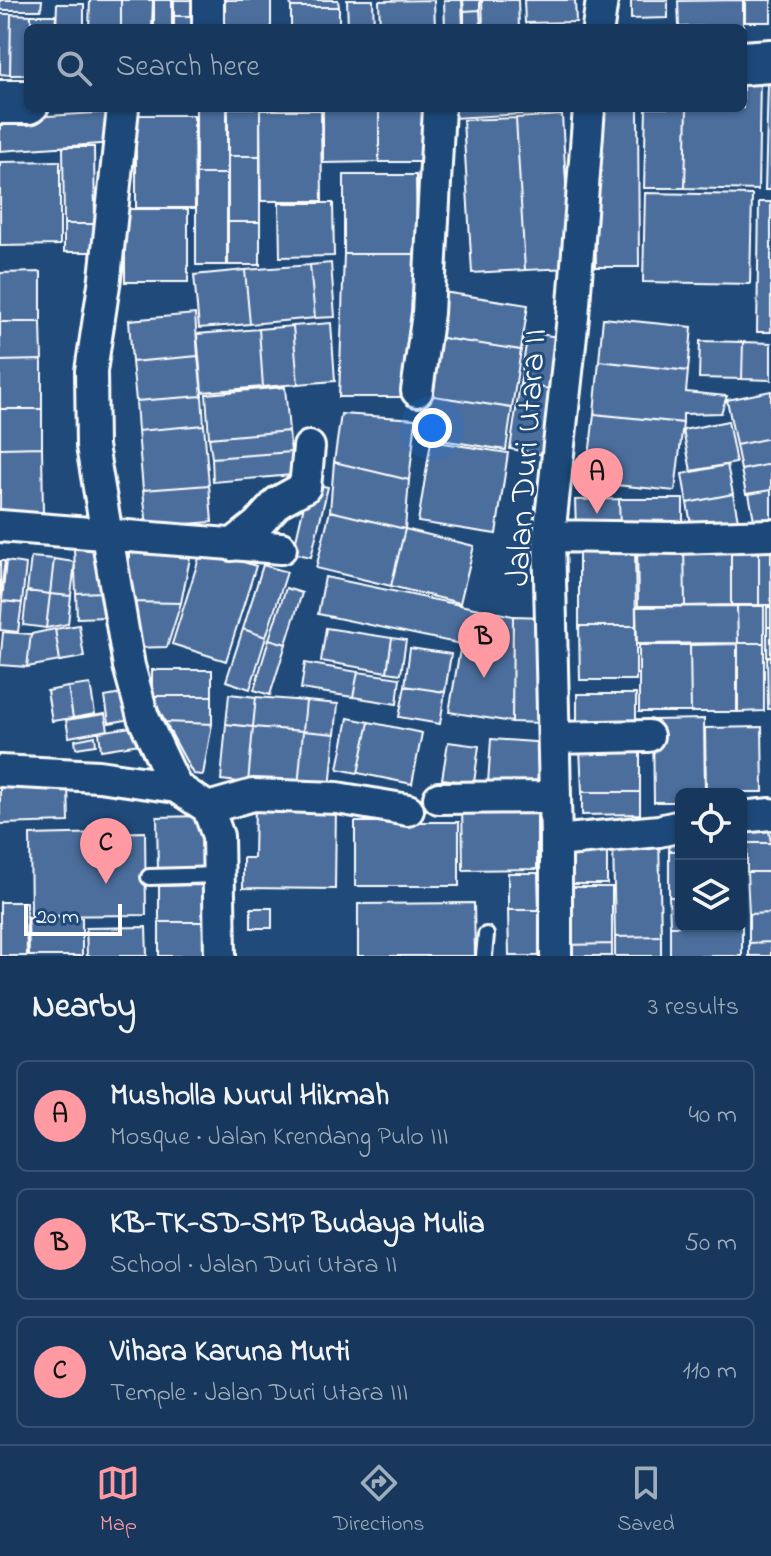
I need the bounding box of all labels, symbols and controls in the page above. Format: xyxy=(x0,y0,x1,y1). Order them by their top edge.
search box xyxy=(24,24,747,112)
icon: search xyxy=(52,46,96,90)
text: Search here xyxy=(116,46,260,90)
street label: Jalan Duri Utara II xyxy=(494,327,562,588)
your location xyxy=(412,408,452,448)
pin: A xyxy=(571,448,623,514)
pin: B xyxy=(458,612,510,678)
map controls xyxy=(675,788,747,932)
button: locate xyxy=(675,788,747,860)
pin: C xyxy=(80,818,132,884)
button: layers xyxy=(675,860,747,932)
scale bar xyxy=(24,900,122,936)
text: 20 m xyxy=(36,902,79,934)
text: Nearby xyxy=(32,983,136,1033)
text: 3 results xyxy=(648,989,739,1027)
text: Musholla Nurul Hikmah xyxy=(110,1075,389,1119)
text: A xyxy=(52,1097,68,1135)
text: 40 m xyxy=(688,1097,737,1135)
text: Mosque · Jalan Krendang Pulo III xyxy=(110,1119,449,1157)
text: KB-TK-SD-SMP Budaya Mulia xyxy=(110,1203,485,1247)
text: B xyxy=(51,1225,69,1263)
text: 50 m xyxy=(684,1225,737,1263)
text: School · Jalan Duri Utara II xyxy=(110,1247,397,1285)
text: Vihara Karuna Murti xyxy=(110,1331,350,1375)
text: C xyxy=(53,1353,67,1391)
text: 110 m xyxy=(683,1353,737,1391)
text: Temple · Jalan Duri Utara III xyxy=(110,1375,408,1413)
tab: Map xyxy=(96,1461,140,1541)
tab: Directions xyxy=(333,1461,424,1541)
tab: Saved xyxy=(617,1461,675,1541)

